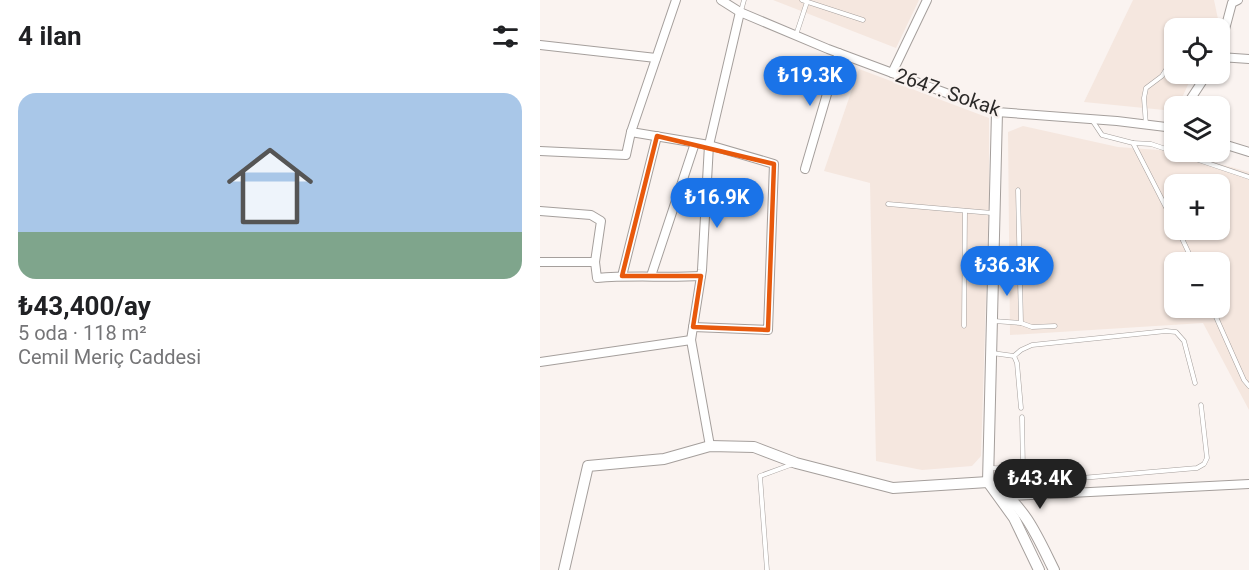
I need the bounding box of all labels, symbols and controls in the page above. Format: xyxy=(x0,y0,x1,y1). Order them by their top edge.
map controls xyxy=(1164,18,1230,318)
button: locate xyxy=(1164,18,1230,84)
icon: filters xyxy=(489,20,522,53)
text: 4 ilan xyxy=(18,21,82,51)
pin: ₺19.3K xyxy=(761,56,859,107)
text: ₺19.3K xyxy=(778,63,842,87)
street label: 2647. Sokak xyxy=(892,63,1005,121)
button: layers xyxy=(1164,96,1230,162)
icon: home xyxy=(216,132,324,240)
button: + xyxy=(1164,174,1230,240)
pin: ₺16.9K xyxy=(668,178,766,229)
text: ₺16.9K xyxy=(685,185,749,209)
pin: ₺36.3K xyxy=(958,246,1056,297)
button: − xyxy=(1164,252,1230,318)
text: ₺36.3K xyxy=(975,253,1039,277)
text: ₺43,400/ay xyxy=(18,291,151,321)
text: 5 oda · 118 m² xyxy=(18,321,146,345)
text: Cemil Meriç Caddesi xyxy=(18,345,201,369)
pin: ₺43.4K xyxy=(991,459,1089,510)
text: ₺43.4K xyxy=(1008,466,1072,490)

